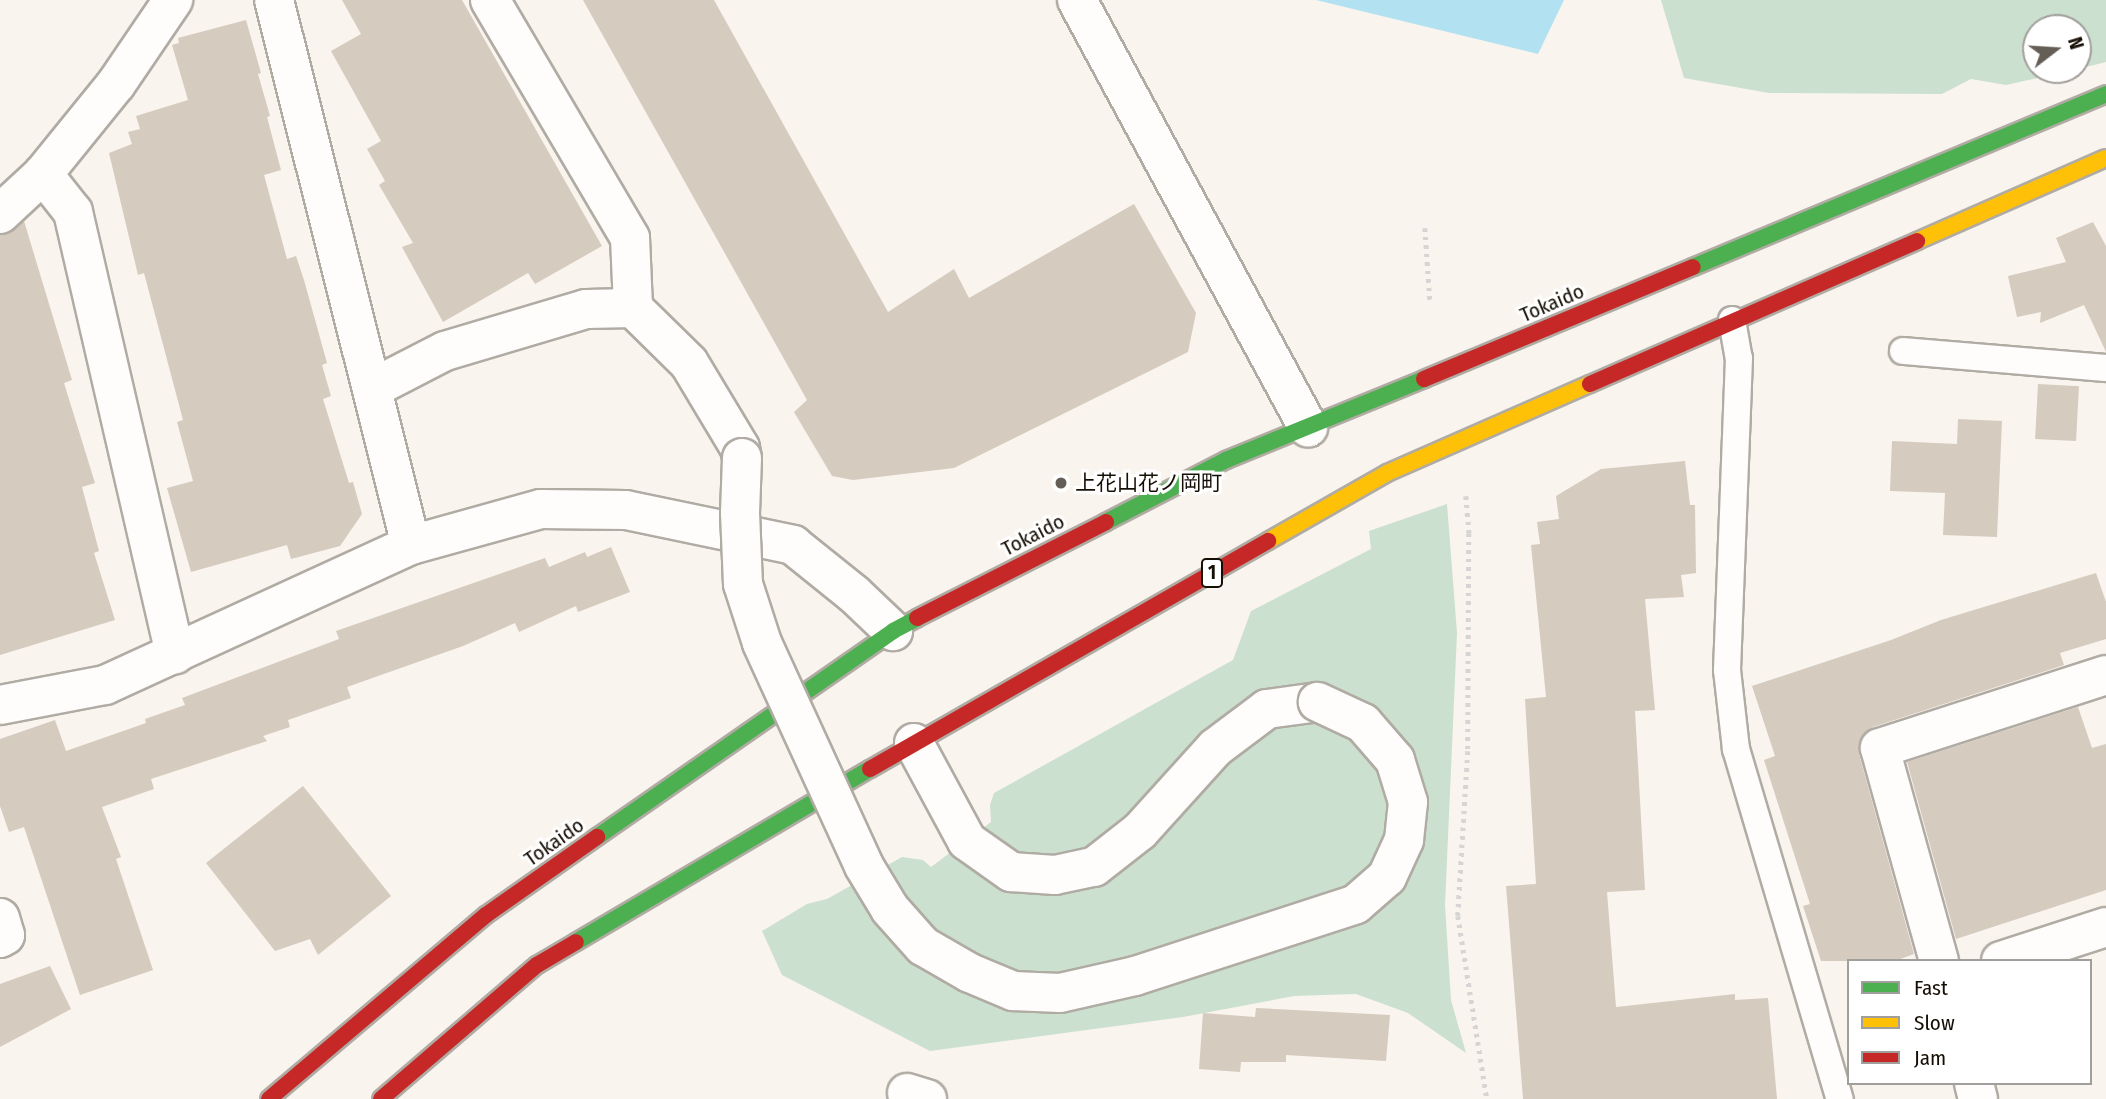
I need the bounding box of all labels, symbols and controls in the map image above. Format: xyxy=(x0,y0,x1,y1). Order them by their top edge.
north arrow xyxy=(2022,14,2092,84)
text: N xyxy=(2063,34,2088,52)
street label: Tokaido xyxy=(1516,278,1588,328)
place label: 上花山花ノ岡町 xyxy=(1075,470,1222,496)
marker: 上花山花ノ岡町 xyxy=(1053,475,1069,491)
street label: Tokaido xyxy=(997,509,1069,561)
road number: 1 xyxy=(1200,558,1224,588)
street label: Tokaido xyxy=(519,812,589,872)
legend xyxy=(1847,959,2092,1085)
text: Fast xyxy=(1914,975,1948,1001)
text: Slow xyxy=(1914,1010,1955,1036)
text: Jam xyxy=(1914,1045,1946,1071)

